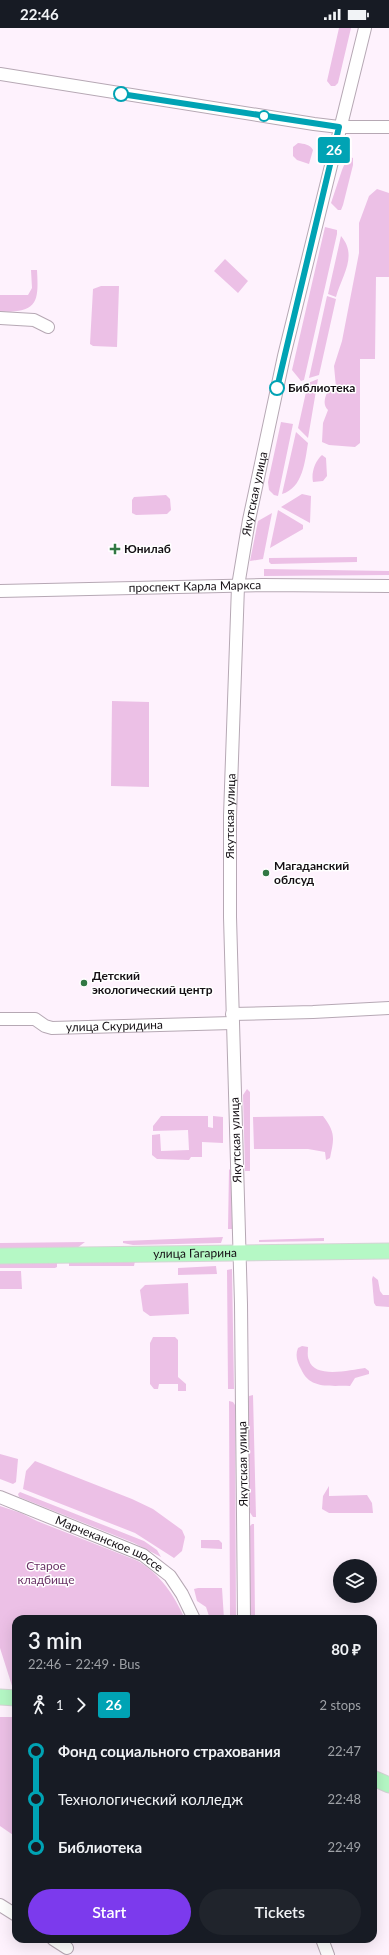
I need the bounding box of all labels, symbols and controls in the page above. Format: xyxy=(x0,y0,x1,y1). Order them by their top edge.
text: 22:46 xyxy=(20,5,59,23)
unlabelled marker xyxy=(113,86,129,102)
unlabelled marker xyxy=(258,110,270,122)
line badge: 26 xyxy=(316,137,352,163)
text: 26 xyxy=(326,141,342,158)
marker: Библиотека xyxy=(269,380,285,396)
place label: Библиотека xyxy=(288,380,355,395)
street label: Якутская улица xyxy=(238,450,270,538)
place label: Юнилаб xyxy=(124,541,171,556)
marker: Юнилаб xyxy=(109,543,121,555)
street label: проспект Карла Маркса xyxy=(129,577,261,595)
street label: Якутская улица xyxy=(222,773,238,860)
place label: Магаданский облсуд xyxy=(274,858,349,887)
marker: Магаданский облсуд xyxy=(261,868,271,878)
place label: Детский экологический центр xyxy=(92,968,213,997)
marker: Детский экологический центр xyxy=(79,978,89,988)
street label: улица Скуридина xyxy=(66,1017,163,1035)
street label: Якутская улица xyxy=(227,1097,245,1184)
street label: улица Гагарина xyxy=(153,1245,237,1261)
street label: Якутская улица xyxy=(234,1421,251,1508)
street label: Марчеканское шоссе xyxy=(53,1512,166,1575)
park label: Старое кладбище xyxy=(18,1558,74,1587)
map controls xyxy=(333,1559,377,1603)
button: layers xyxy=(333,1559,377,1603)
text: 3 min xyxy=(28,1627,82,1654)
text: 80 ₽ xyxy=(331,1640,361,1658)
text: 22:46 – 22:49 · Bus xyxy=(28,1656,140,1672)
icon: walk xyxy=(28,1694,50,1716)
icon: forward xyxy=(70,1694,92,1716)
text: 26 xyxy=(106,1696,122,1713)
text: 1 xyxy=(56,1697,64,1713)
text: 2 stops xyxy=(320,1697,361,1713)
text: Фонд социального страхования xyxy=(58,1742,281,1760)
text: 22:47 xyxy=(328,1743,361,1759)
text: Технологический колледж xyxy=(58,1790,243,1808)
text: 22:48 xyxy=(328,1791,361,1807)
text: Библиотека xyxy=(58,1838,142,1856)
text: 22:49 xyxy=(328,1839,361,1855)
button: Start xyxy=(28,1889,191,1935)
button: Tickets xyxy=(199,1889,361,1935)

